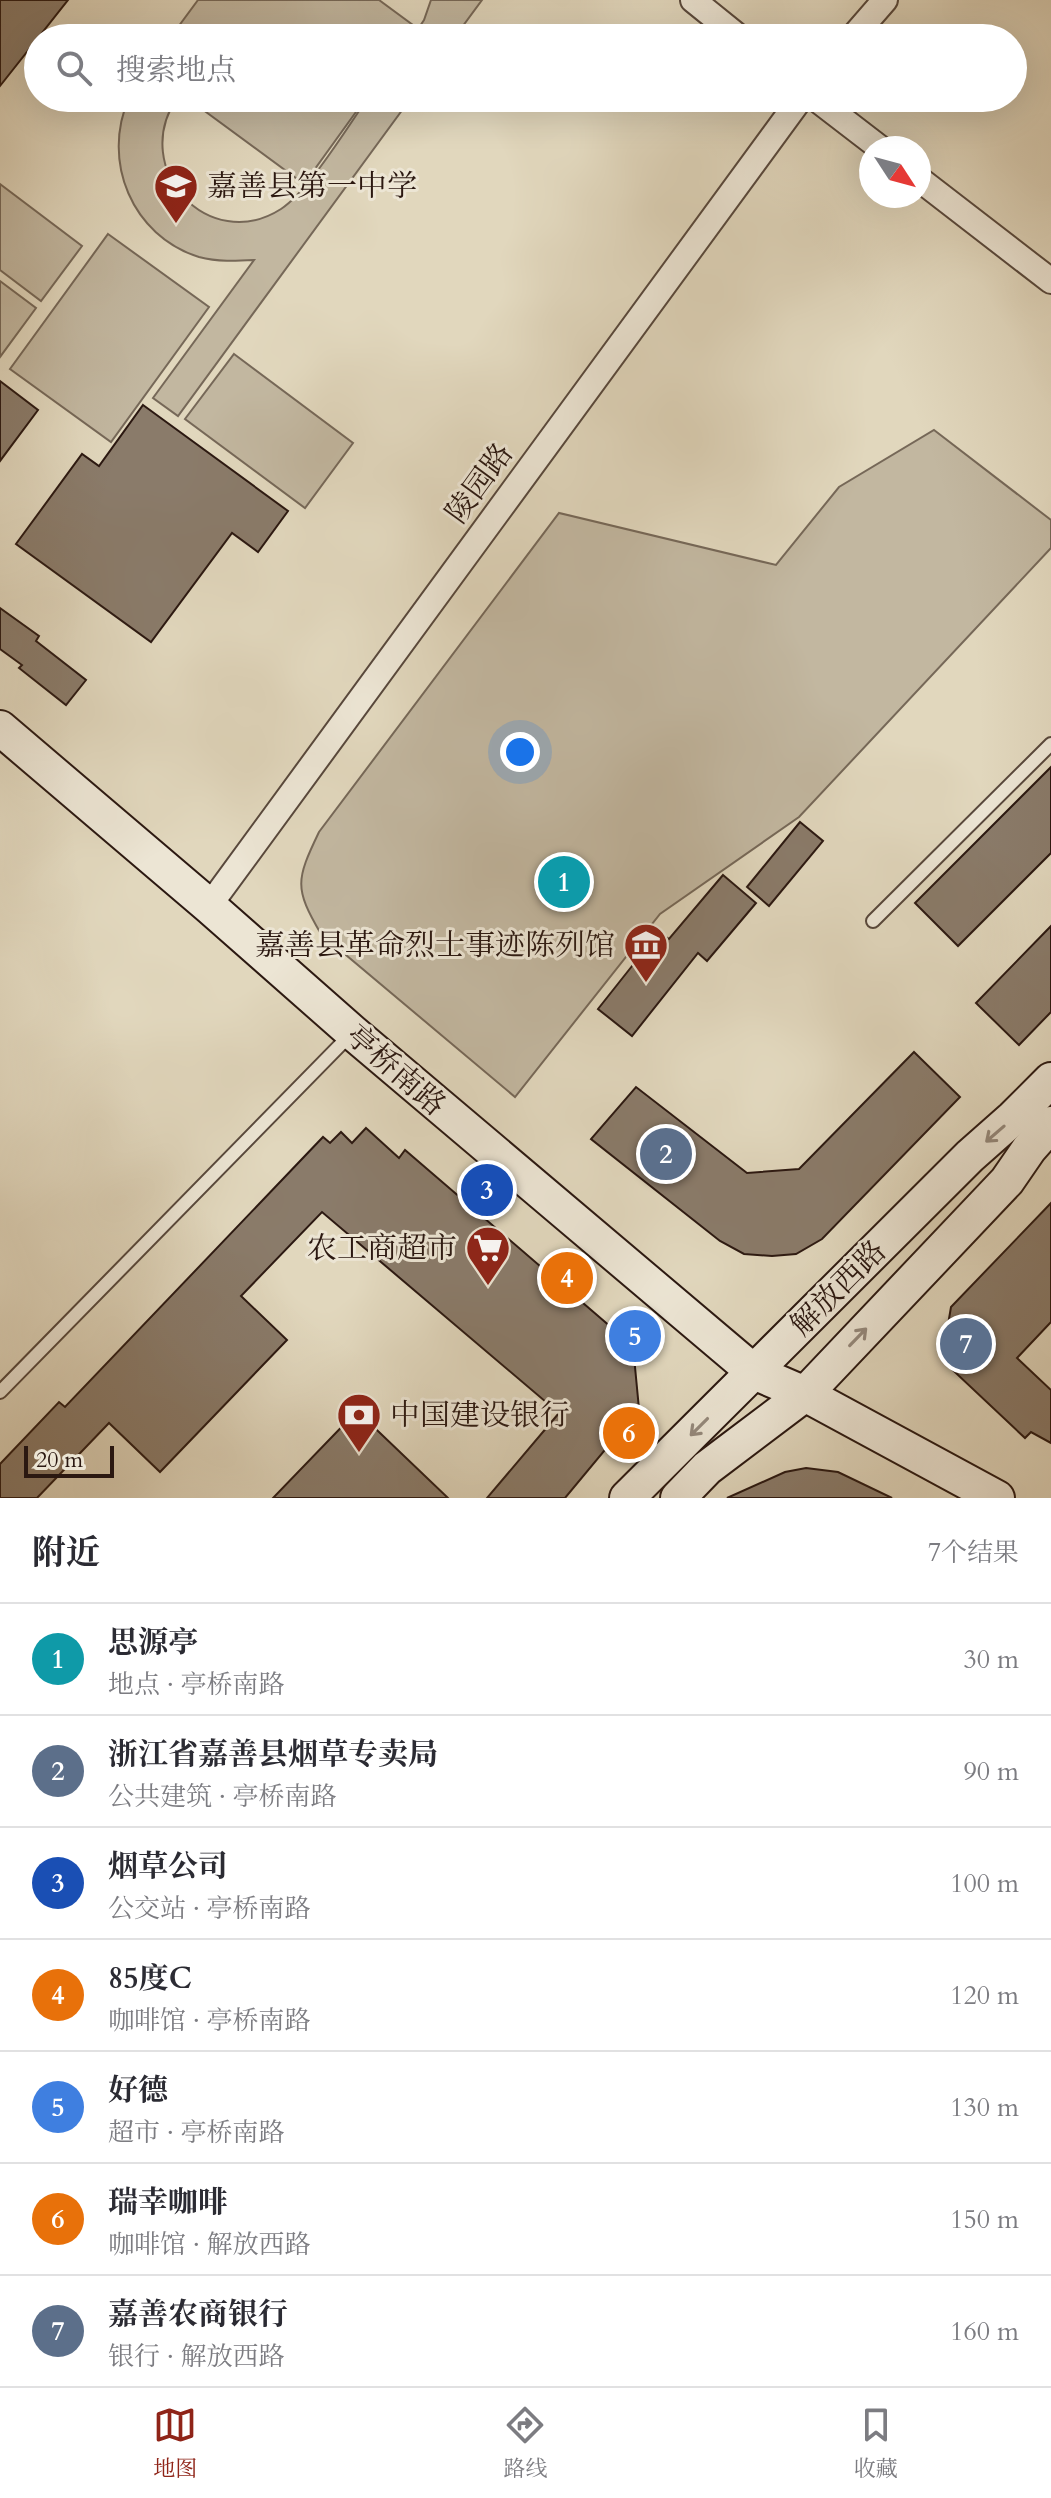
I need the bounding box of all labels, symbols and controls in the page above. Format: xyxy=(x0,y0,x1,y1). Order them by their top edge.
search box xyxy=(24,24,1027,112)
icon: search xyxy=(52,46,96,90)
text: 搜索地点 xyxy=(116,50,236,91)
north arrow xyxy=(859,136,931,208)
school or university icon: 嘉善县第一中学 xyxy=(152,162,200,225)
place label: 嘉善县第一中学 xyxy=(207,166,417,207)
street label: 陵园路 xyxy=(436,435,522,532)
your location xyxy=(500,732,540,772)
pin: 1 xyxy=(538,852,590,912)
museum icon: 嘉善县革命烈士事迹陈列馆 xyxy=(622,921,670,984)
place label: 嘉善县革命烈士事迹陈列馆 xyxy=(255,925,615,966)
street label: 亭桥南路 xyxy=(337,1016,454,1125)
pin: 2 xyxy=(640,1124,692,1184)
one-way arrow xyxy=(985,1125,1005,1143)
pin: 3 xyxy=(461,1160,513,1220)
supermarket icon: 农工商超市 xyxy=(464,1224,512,1287)
place label: 农工商超市 xyxy=(307,1228,457,1269)
street label: 解放西路 xyxy=(781,1231,895,1345)
pin: 4 xyxy=(541,1248,593,1308)
pin: 5 xyxy=(609,1306,661,1366)
pin: 7 xyxy=(940,1314,992,1374)
one-way arrow xyxy=(849,1327,868,1347)
bank icon: 中国建设银行 xyxy=(335,1391,383,1454)
place label: 中国建设银行 xyxy=(390,1395,570,1436)
pin: 6 xyxy=(603,1403,655,1463)
one-way arrow xyxy=(689,1417,709,1437)
scale bar xyxy=(24,1442,114,1478)
text: 20 m xyxy=(36,1445,83,1475)
text: 附近 xyxy=(32,1530,100,1576)
text: 7个结果 xyxy=(928,1535,1019,1570)
text: 思源亭 xyxy=(108,1622,198,1663)
text: 1 xyxy=(51,1642,65,1677)
text: 30 m xyxy=(963,1642,1019,1677)
text: 地点 · 亭桥南路 xyxy=(108,1667,285,1702)
text: 浙江省嘉善县烟草专卖局 xyxy=(108,1734,438,1775)
text: 2 xyxy=(51,1754,65,1789)
text: 90 m xyxy=(963,1754,1019,1789)
text: 公共建筑 · 亭桥南路 xyxy=(108,1779,337,1814)
text: 烟草公司 xyxy=(108,1846,228,1887)
text: 3 xyxy=(51,1866,65,1901)
text: 100 m xyxy=(950,1866,1019,1901)
text: 公交站 · 亭桥南路 xyxy=(108,1891,311,1926)
text: 85度C xyxy=(108,1958,192,1999)
text: 4 xyxy=(51,1978,65,2013)
text: 120 m xyxy=(950,1978,1019,2013)
text: 咖啡馆 · 亭桥南路 xyxy=(108,2003,311,2038)
text: 好德 xyxy=(108,2070,168,2111)
text: 5 xyxy=(51,2090,65,2125)
text: 130 m xyxy=(950,2090,1019,2125)
text: 超市 · 亭桥南路 xyxy=(108,2115,285,2150)
text: 瑞幸咖啡 xyxy=(108,2182,228,2223)
text: 6 xyxy=(51,2202,65,2237)
text: 150 m xyxy=(950,2202,1019,2237)
text: 咖啡馆 · 解放西路 xyxy=(108,2227,311,2262)
text: 嘉善农商银行 xyxy=(108,2294,288,2335)
text: 7 xyxy=(51,2314,65,2349)
text: 160 m xyxy=(950,2314,1019,2349)
text: 银行 · 解放西路 xyxy=(108,2339,285,2374)
tab: 地图 xyxy=(153,2403,197,2484)
tab: 路线 xyxy=(503,2403,548,2484)
tab: 收藏 xyxy=(854,2403,898,2484)

